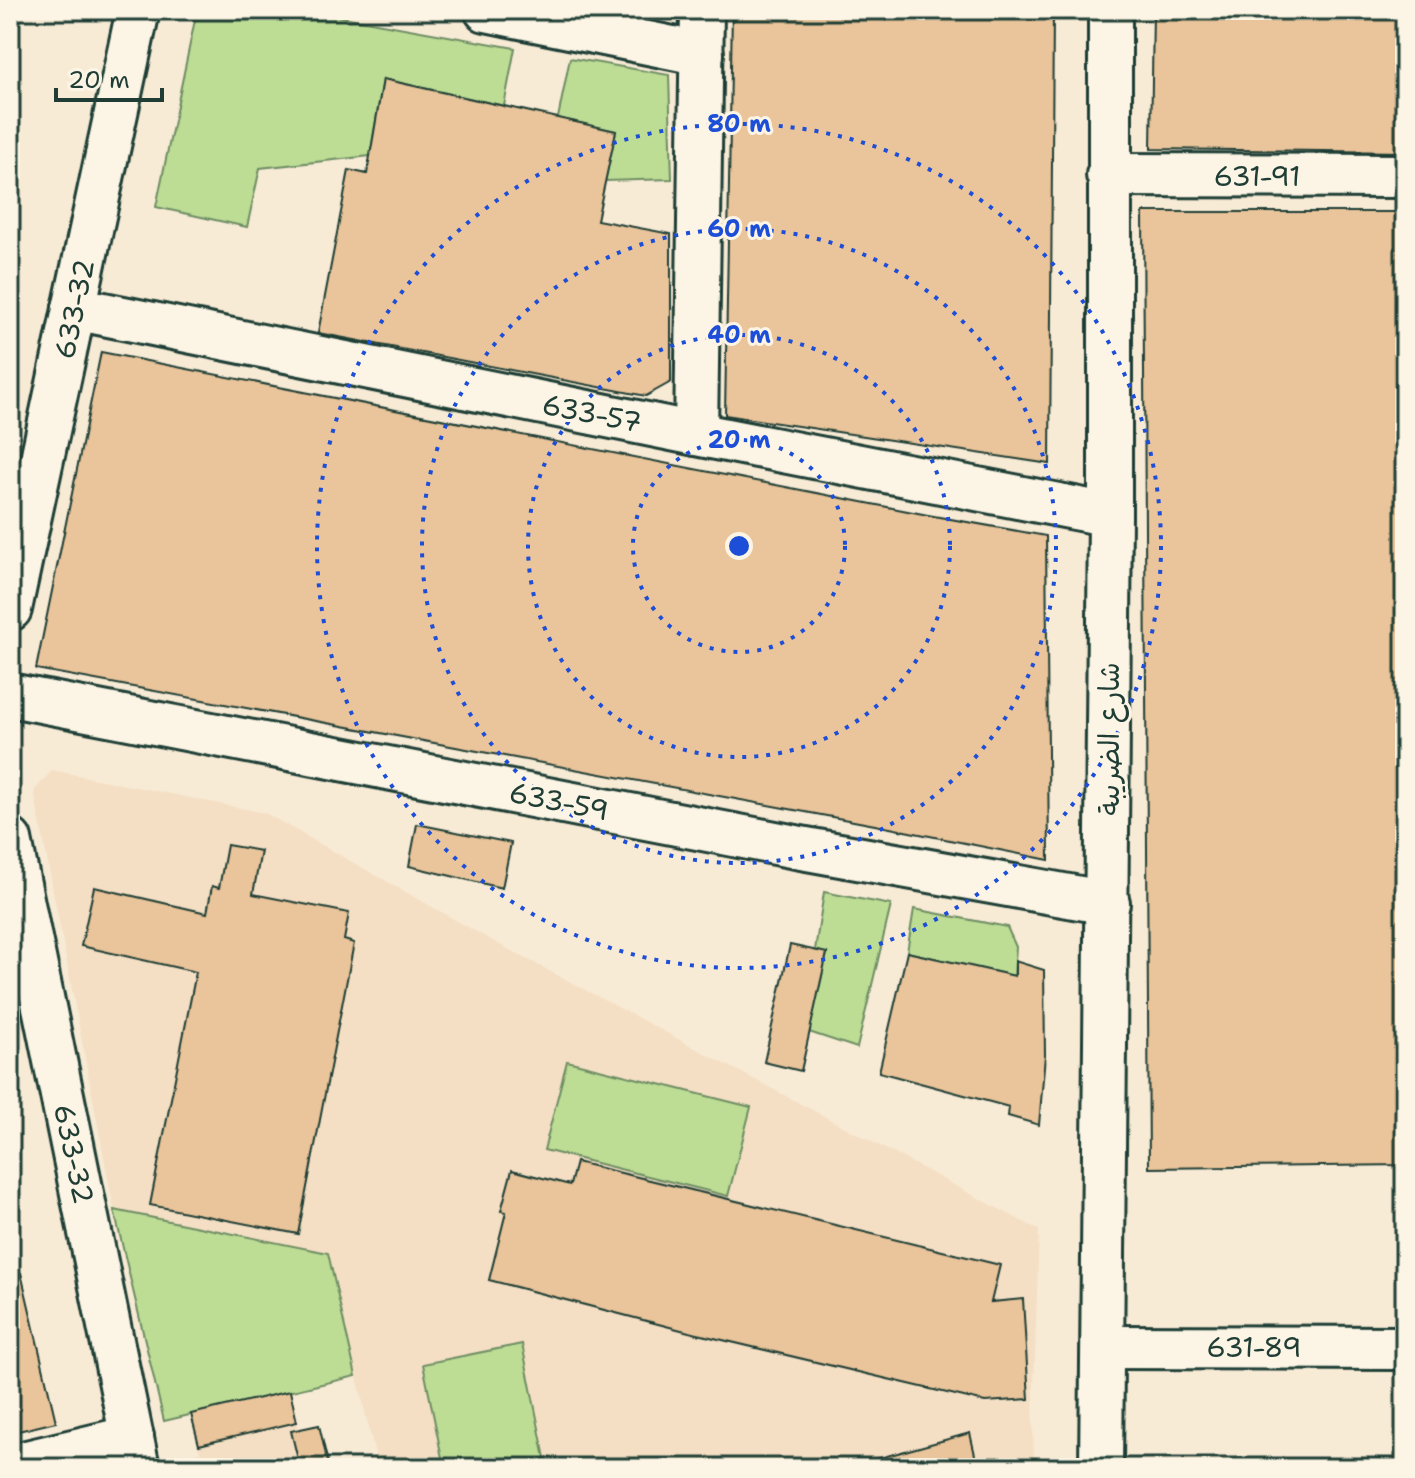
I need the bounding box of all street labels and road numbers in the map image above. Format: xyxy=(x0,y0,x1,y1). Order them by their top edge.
street label: 631-91 xyxy=(1213,157,1301,195)
street label: 633-32 xyxy=(45,256,103,362)
street label: 633-57 xyxy=(539,385,645,441)
street label: شارع الضريبة xyxy=(1090,662,1129,816)
street label: 633-59 xyxy=(506,773,612,829)
street label: 633-32 xyxy=(45,1101,103,1207)
street label: 631-89 xyxy=(1206,1328,1302,1366)

